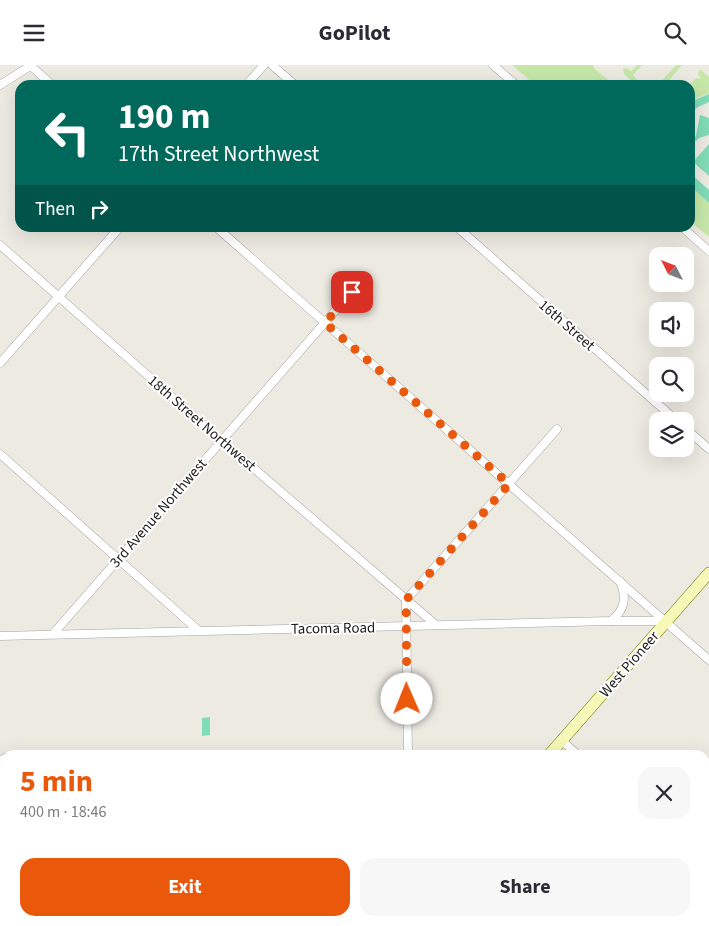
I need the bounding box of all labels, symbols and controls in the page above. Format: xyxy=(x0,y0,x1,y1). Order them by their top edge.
text: GoPilot xyxy=(319,17,390,49)
icon: menu xyxy=(20,19,48,47)
icon: search xyxy=(661,19,689,47)
text: 190 m xyxy=(118,92,210,142)
icon: left xyxy=(35,100,100,165)
text: 17th Street Northwest xyxy=(118,138,319,170)
icon: right xyxy=(85,195,113,223)
text: Then xyxy=(35,196,75,223)
north arrow xyxy=(649,247,694,293)
map controls xyxy=(649,247,694,457)
pin xyxy=(331,271,373,313)
icon: arrive xyxy=(338,278,366,306)
street label: 16th Street xyxy=(534,295,599,356)
button: sound xyxy=(649,302,694,347)
button: search xyxy=(649,357,694,402)
street label: 18th Street Northwest xyxy=(143,370,260,476)
button: layers xyxy=(649,412,694,457)
street label: 3rd Avenue Northwest xyxy=(105,454,212,573)
street label: Tacoma Road xyxy=(291,617,375,640)
street label: West Pioneer xyxy=(595,626,665,702)
position arrow xyxy=(380,672,432,724)
text: 5 min xyxy=(20,760,93,803)
button: close xyxy=(638,767,690,819)
text: 400 m · 18:46 xyxy=(20,801,107,823)
button: Exit xyxy=(20,858,350,916)
button: Share xyxy=(360,858,690,916)

